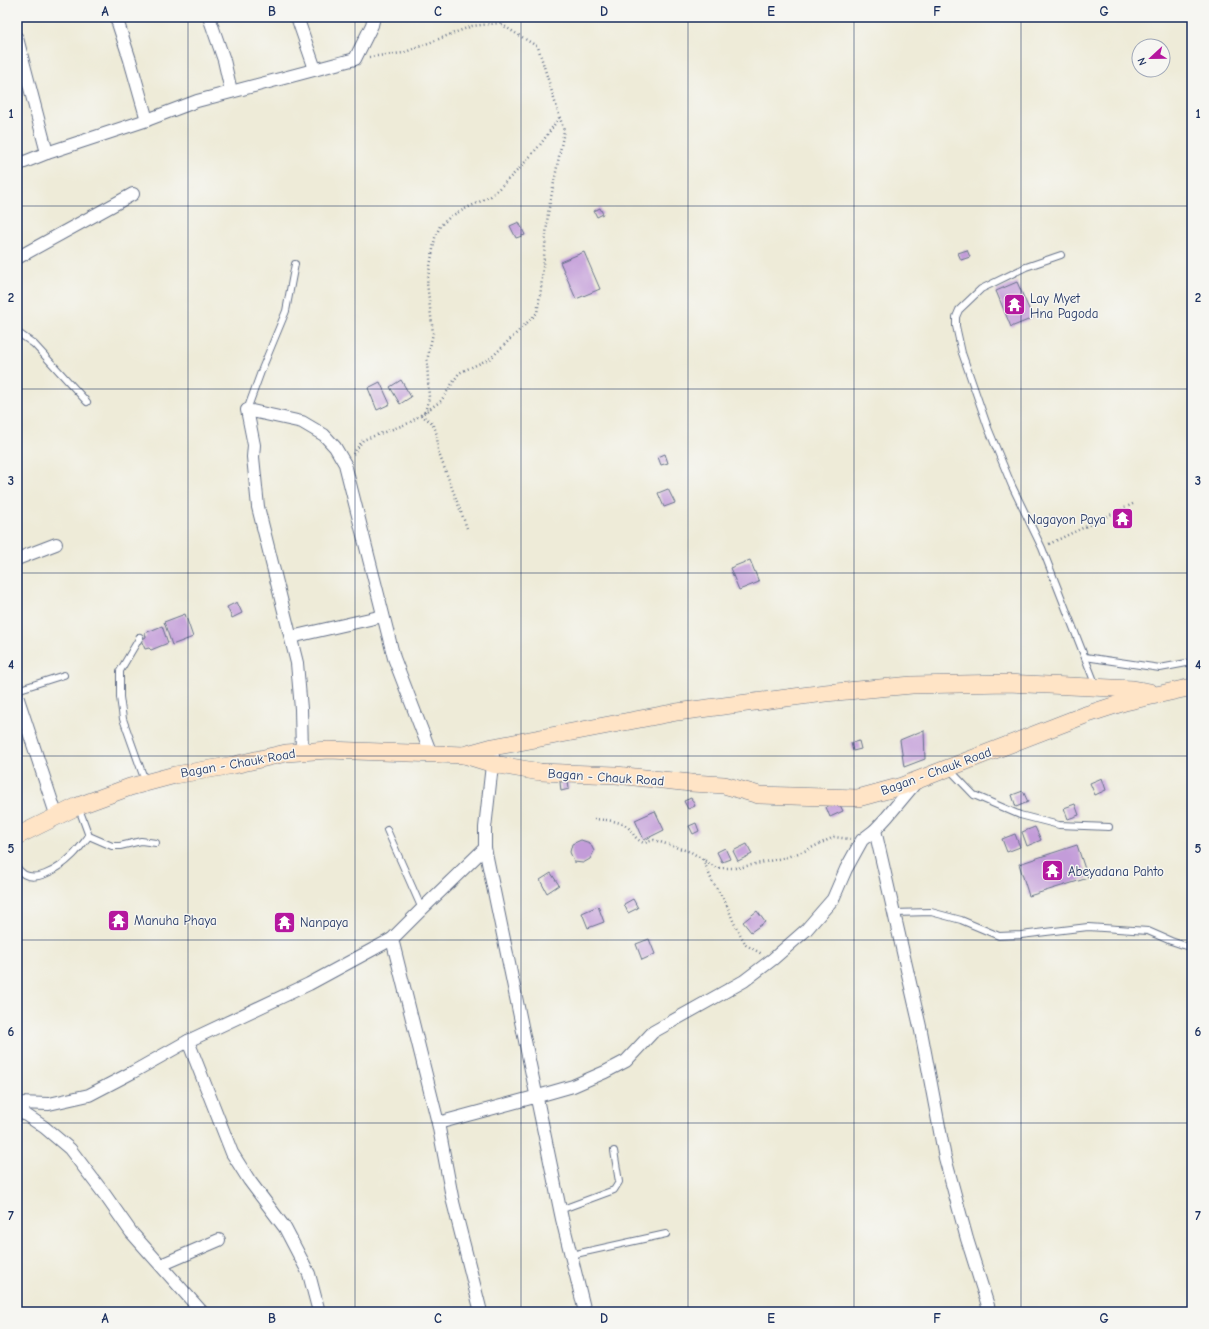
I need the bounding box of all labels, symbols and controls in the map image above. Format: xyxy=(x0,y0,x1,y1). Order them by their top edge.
text: A xyxy=(101,4,109,19)
text: B xyxy=(268,4,276,19)
text: C xyxy=(434,4,442,19)
text: D xyxy=(600,4,608,19)
text: E xyxy=(767,4,775,19)
text: F xyxy=(933,4,941,19)
text: G xyxy=(1099,4,1109,19)
north arrow xyxy=(1131,38,1171,78)
text: N xyxy=(1135,56,1150,67)
text: 1 xyxy=(8,106,14,121)
text: 1 xyxy=(1195,106,1201,121)
text: 2 xyxy=(8,290,14,305)
text: 2 xyxy=(1195,290,1201,305)
place label: Lay Myet Hna Pagoda xyxy=(1030,291,1098,321)
temple icon: Lay Myet Hna Pagoda xyxy=(1001,292,1027,318)
text: 3 xyxy=(8,473,14,488)
text: 3 xyxy=(1195,473,1201,488)
temple icon: Nagayon Paya xyxy=(1109,506,1135,532)
place label: Nagayon Paya xyxy=(1027,512,1106,527)
text: 4 xyxy=(8,657,14,672)
text: 4 xyxy=(1195,657,1201,672)
street label: Bagan - Chauk Road xyxy=(879,744,993,798)
street label: Bagan - Chauk Road xyxy=(179,746,297,780)
street label: Bagan - Chauk Road xyxy=(547,765,665,789)
text: 5 xyxy=(8,841,15,856)
text: 5 xyxy=(1195,841,1202,856)
temple icon: Abeyadana Pahto xyxy=(1040,858,1066,884)
place label: Abeyadana Pahto xyxy=(1068,864,1164,879)
temple icon: Manuha Phaya xyxy=(106,907,132,933)
temple icon: Nanpaya xyxy=(271,909,297,935)
place label: Manuha Phaya xyxy=(134,913,217,928)
place label: Nanpaya xyxy=(300,915,348,930)
text: 6 xyxy=(8,1024,15,1039)
text: 6 xyxy=(1195,1024,1202,1039)
text: 7 xyxy=(8,1208,14,1223)
text: 7 xyxy=(1195,1208,1201,1223)
text: A xyxy=(101,1311,109,1326)
text: B xyxy=(268,1311,276,1326)
text: C xyxy=(434,1311,442,1326)
text: D xyxy=(600,1311,608,1326)
text: E xyxy=(767,1311,775,1326)
text: F xyxy=(933,1311,941,1326)
text: G xyxy=(1099,1311,1109,1326)

